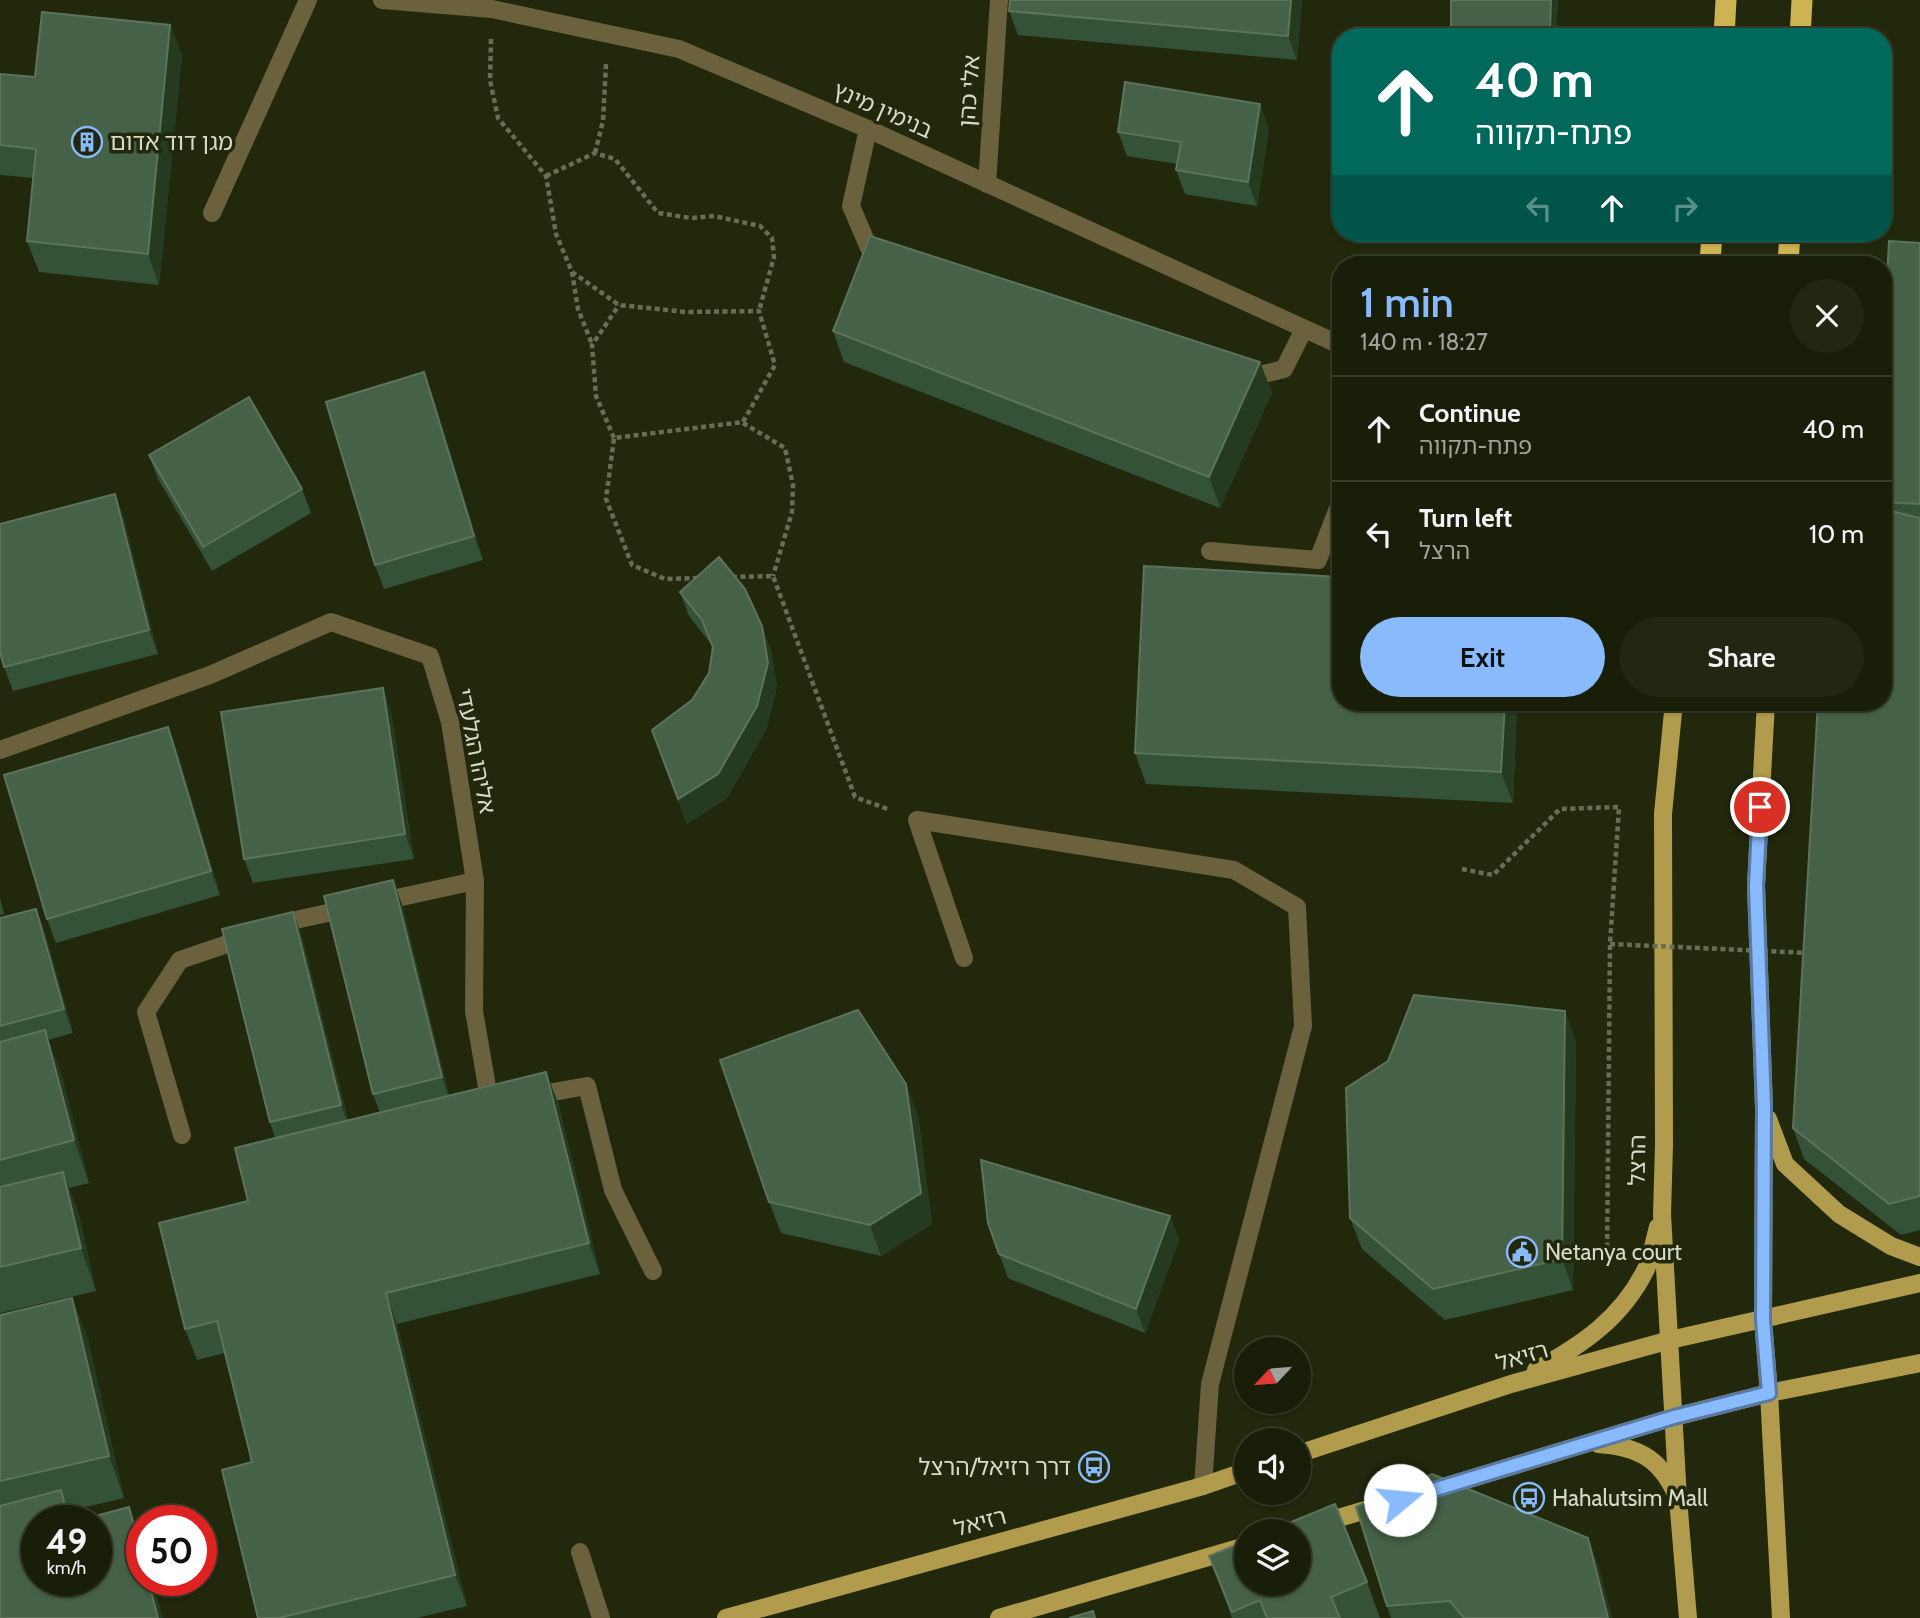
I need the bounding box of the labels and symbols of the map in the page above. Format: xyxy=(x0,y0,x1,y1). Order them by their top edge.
street label: אלי כהן xyxy=(953,54,985,128)
street label: בנימין מינץ xyxy=(829,76,937,144)
building icon: מגן דוד אדום xyxy=(70,125,104,159)
place label: מגן דוד אדום xyxy=(110,128,233,156)
street label: אליהו הגלעדי xyxy=(450,686,502,816)
pin xyxy=(1730,777,1790,837)
street label: הרצל xyxy=(1623,1134,1651,1186)
public building icon: Netanya court xyxy=(1505,1235,1539,1269)
place label: Netanya court xyxy=(1545,1238,1682,1266)
street label: רזיאל xyxy=(1493,1335,1551,1377)
north arrow xyxy=(1234,1337,1311,1414)
bus stop icon: דרך רזיאל/הרצל xyxy=(1077,1450,1111,1484)
place label: דרך רזיאל/הרצל xyxy=(918,1453,1071,1481)
position arrow xyxy=(1363,1463,1437,1537)
bus stop icon: Hahalutsim Mall xyxy=(1512,1481,1546,1515)
place label: Hahalutsim Mall xyxy=(1552,1484,1709,1512)
street label: רזיאל xyxy=(951,1502,1009,1542)
speed limit sign: 50 xyxy=(126,1505,217,1596)

